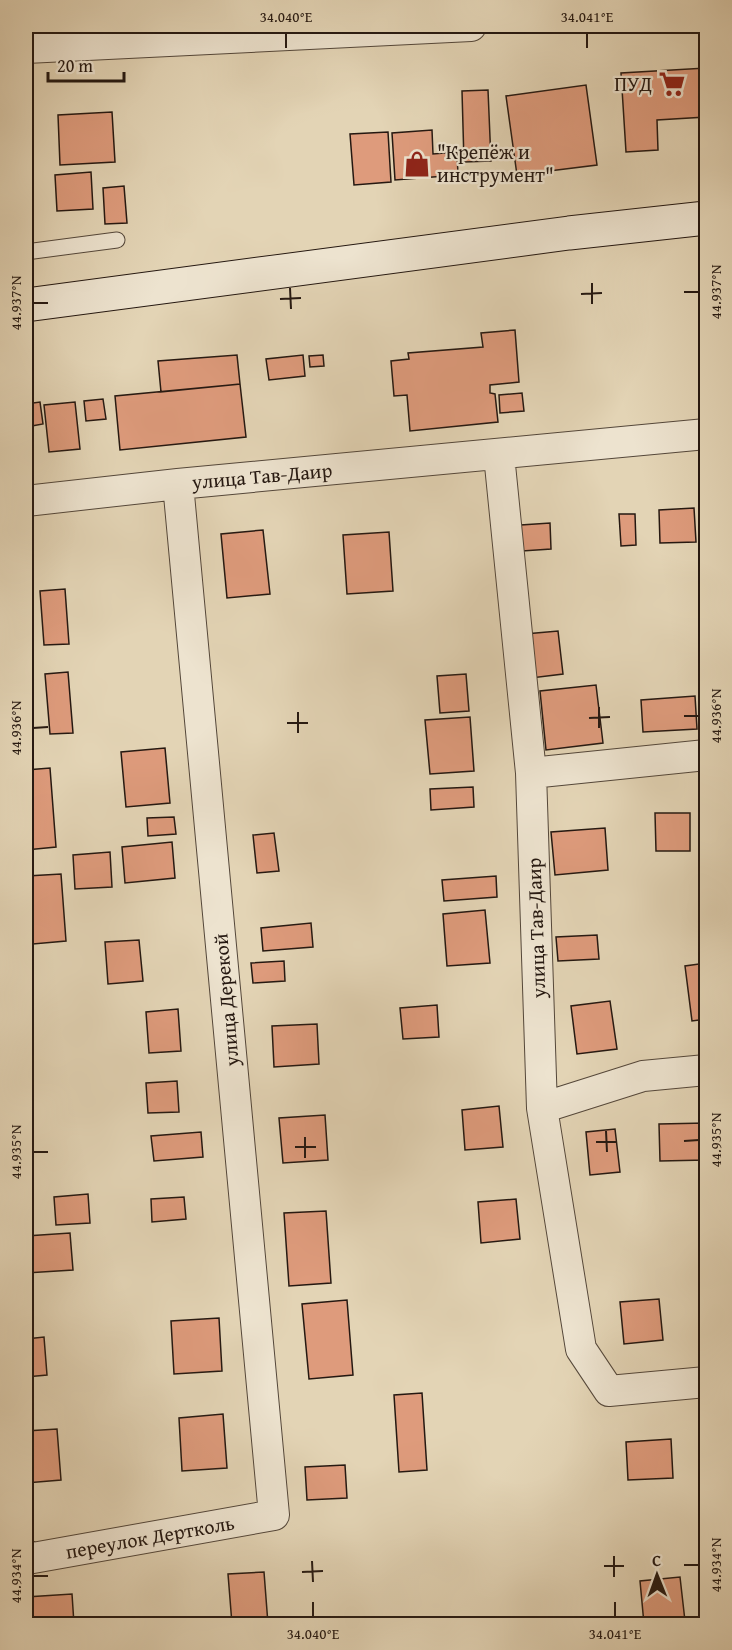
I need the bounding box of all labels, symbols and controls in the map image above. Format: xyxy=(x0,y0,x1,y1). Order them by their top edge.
text: 34.040°E xyxy=(260,6,313,27)
text: 34.041°E xyxy=(561,6,614,27)
scale bar xyxy=(48,45,124,83)
text: 20 m xyxy=(57,52,93,79)
place label: ПУД xyxy=(614,69,652,98)
supermarket icon: ПУД xyxy=(657,69,687,99)
place label: "Крепёж и инструмент" xyxy=(437,137,554,189)
shop icon: "Крепёж и инструмент" xyxy=(402,149,432,179)
text: 44.937°N xyxy=(705,264,726,319)
text: 44.937°N xyxy=(5,275,26,330)
street label: улица Тав-Даир xyxy=(190,455,334,496)
text: 44.936°N xyxy=(705,688,726,743)
text: 44.936°N xyxy=(5,700,26,755)
street label: улица Тав-Даир xyxy=(519,857,552,1000)
street label: улица Дерекой xyxy=(205,932,246,1069)
text: 44.935°N xyxy=(705,1112,726,1167)
text: 44.935°N xyxy=(5,1124,26,1179)
street label: переулок Дертколь xyxy=(63,1507,237,1566)
text: 44.934°N xyxy=(705,1537,726,1592)
north arrow xyxy=(627,1545,687,1605)
text: 44.934°N xyxy=(5,1548,26,1603)
text: С xyxy=(652,1548,661,1572)
text: 34.040°E xyxy=(287,1623,340,1644)
text: 34.041°E xyxy=(589,1623,642,1644)

